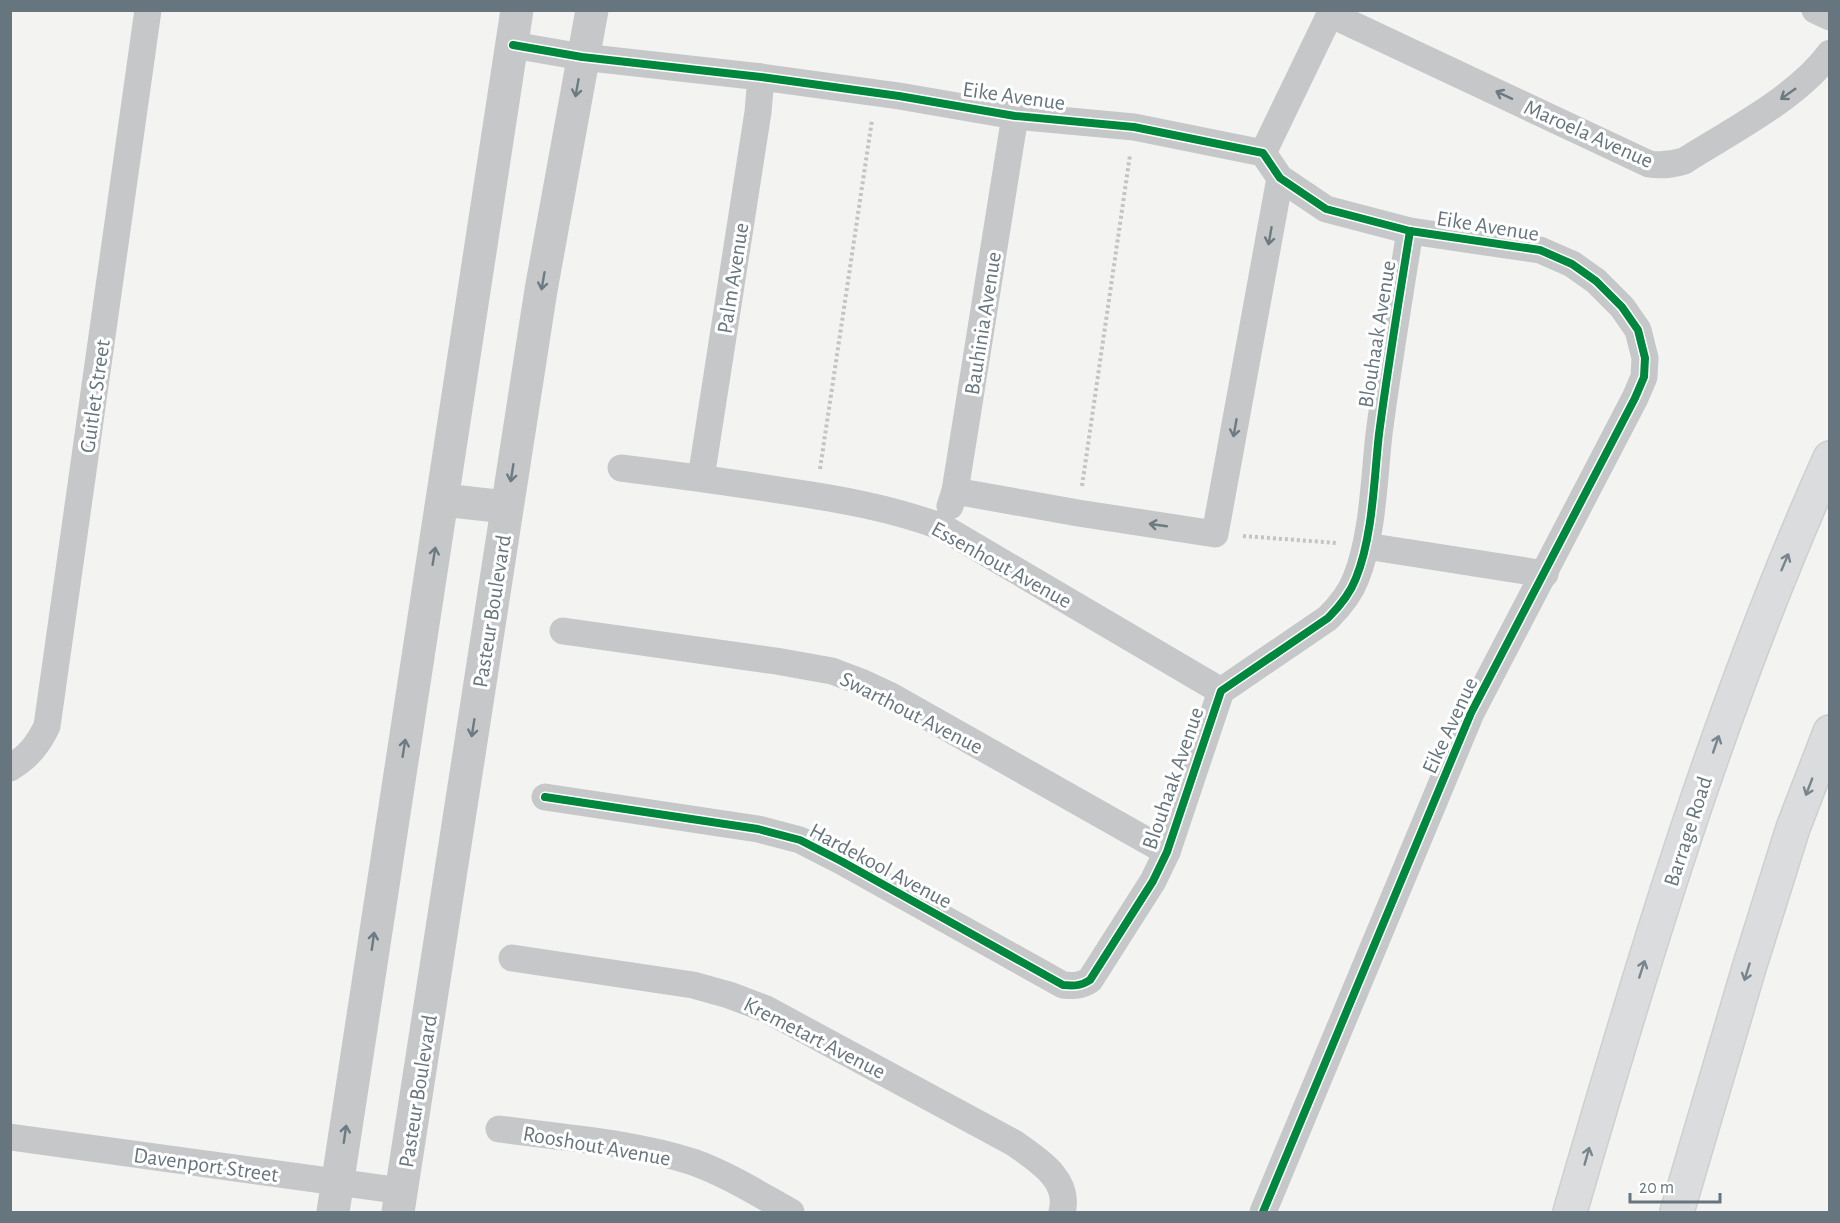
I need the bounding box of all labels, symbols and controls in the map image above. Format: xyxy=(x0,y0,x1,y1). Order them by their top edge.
one-way arrow xyxy=(571,78,582,98)
street label: Eike Avenue xyxy=(961,78,1067,114)
one-way arrow xyxy=(1781,88,1797,100)
one-way arrow xyxy=(1495,89,1513,101)
street label: Maroela Avenue xyxy=(1521,96,1656,172)
street label: Eike Avenue xyxy=(1435,207,1541,245)
street label: Palm Avenue xyxy=(713,221,753,335)
one-way arrow xyxy=(1264,225,1275,245)
street label: Bauhinia Avenue xyxy=(961,250,1005,396)
street label: Blouhaak Avenue xyxy=(1354,259,1399,409)
one-way arrow xyxy=(537,270,548,290)
street label: Guitlet Street xyxy=(76,338,114,454)
one-way arrow xyxy=(1229,417,1240,437)
one-way arrow xyxy=(506,463,517,482)
street label: Essenhout Avenue xyxy=(928,517,1075,612)
one-way arrow xyxy=(1148,519,1168,530)
street label: Pasteur Boulevard xyxy=(469,533,515,689)
one-way arrow xyxy=(429,546,440,566)
one-way arrow xyxy=(1780,553,1791,572)
street label: Swarthout Avenue xyxy=(837,668,986,758)
street label: Eike Avenue xyxy=(1418,674,1482,777)
street label: Blouhaak Avenue xyxy=(1138,704,1208,852)
one-way arrow xyxy=(467,718,478,737)
one-way arrow xyxy=(1712,735,1723,754)
one-way arrow xyxy=(398,739,409,759)
street label: Barrage Road xyxy=(1660,774,1716,889)
one-way arrow xyxy=(1802,777,1813,796)
street label: Hardekool Avenue xyxy=(806,819,955,913)
one-way arrow xyxy=(368,932,379,951)
one-way arrow xyxy=(1637,960,1648,979)
one-way arrow xyxy=(1741,962,1752,981)
street label: Kremetart Avenue xyxy=(740,993,889,1083)
street label: Pasteur Boulevard xyxy=(395,1013,441,1169)
street label: Rooshout Avenue xyxy=(521,1122,672,1170)
one-way arrow xyxy=(339,1125,350,1144)
street label: Davenport Street xyxy=(132,1144,280,1186)
one-way arrow xyxy=(1582,1147,1593,1166)
scale bar xyxy=(1630,1166,1720,1204)
text: 20 m xyxy=(1639,1179,1674,1197)

